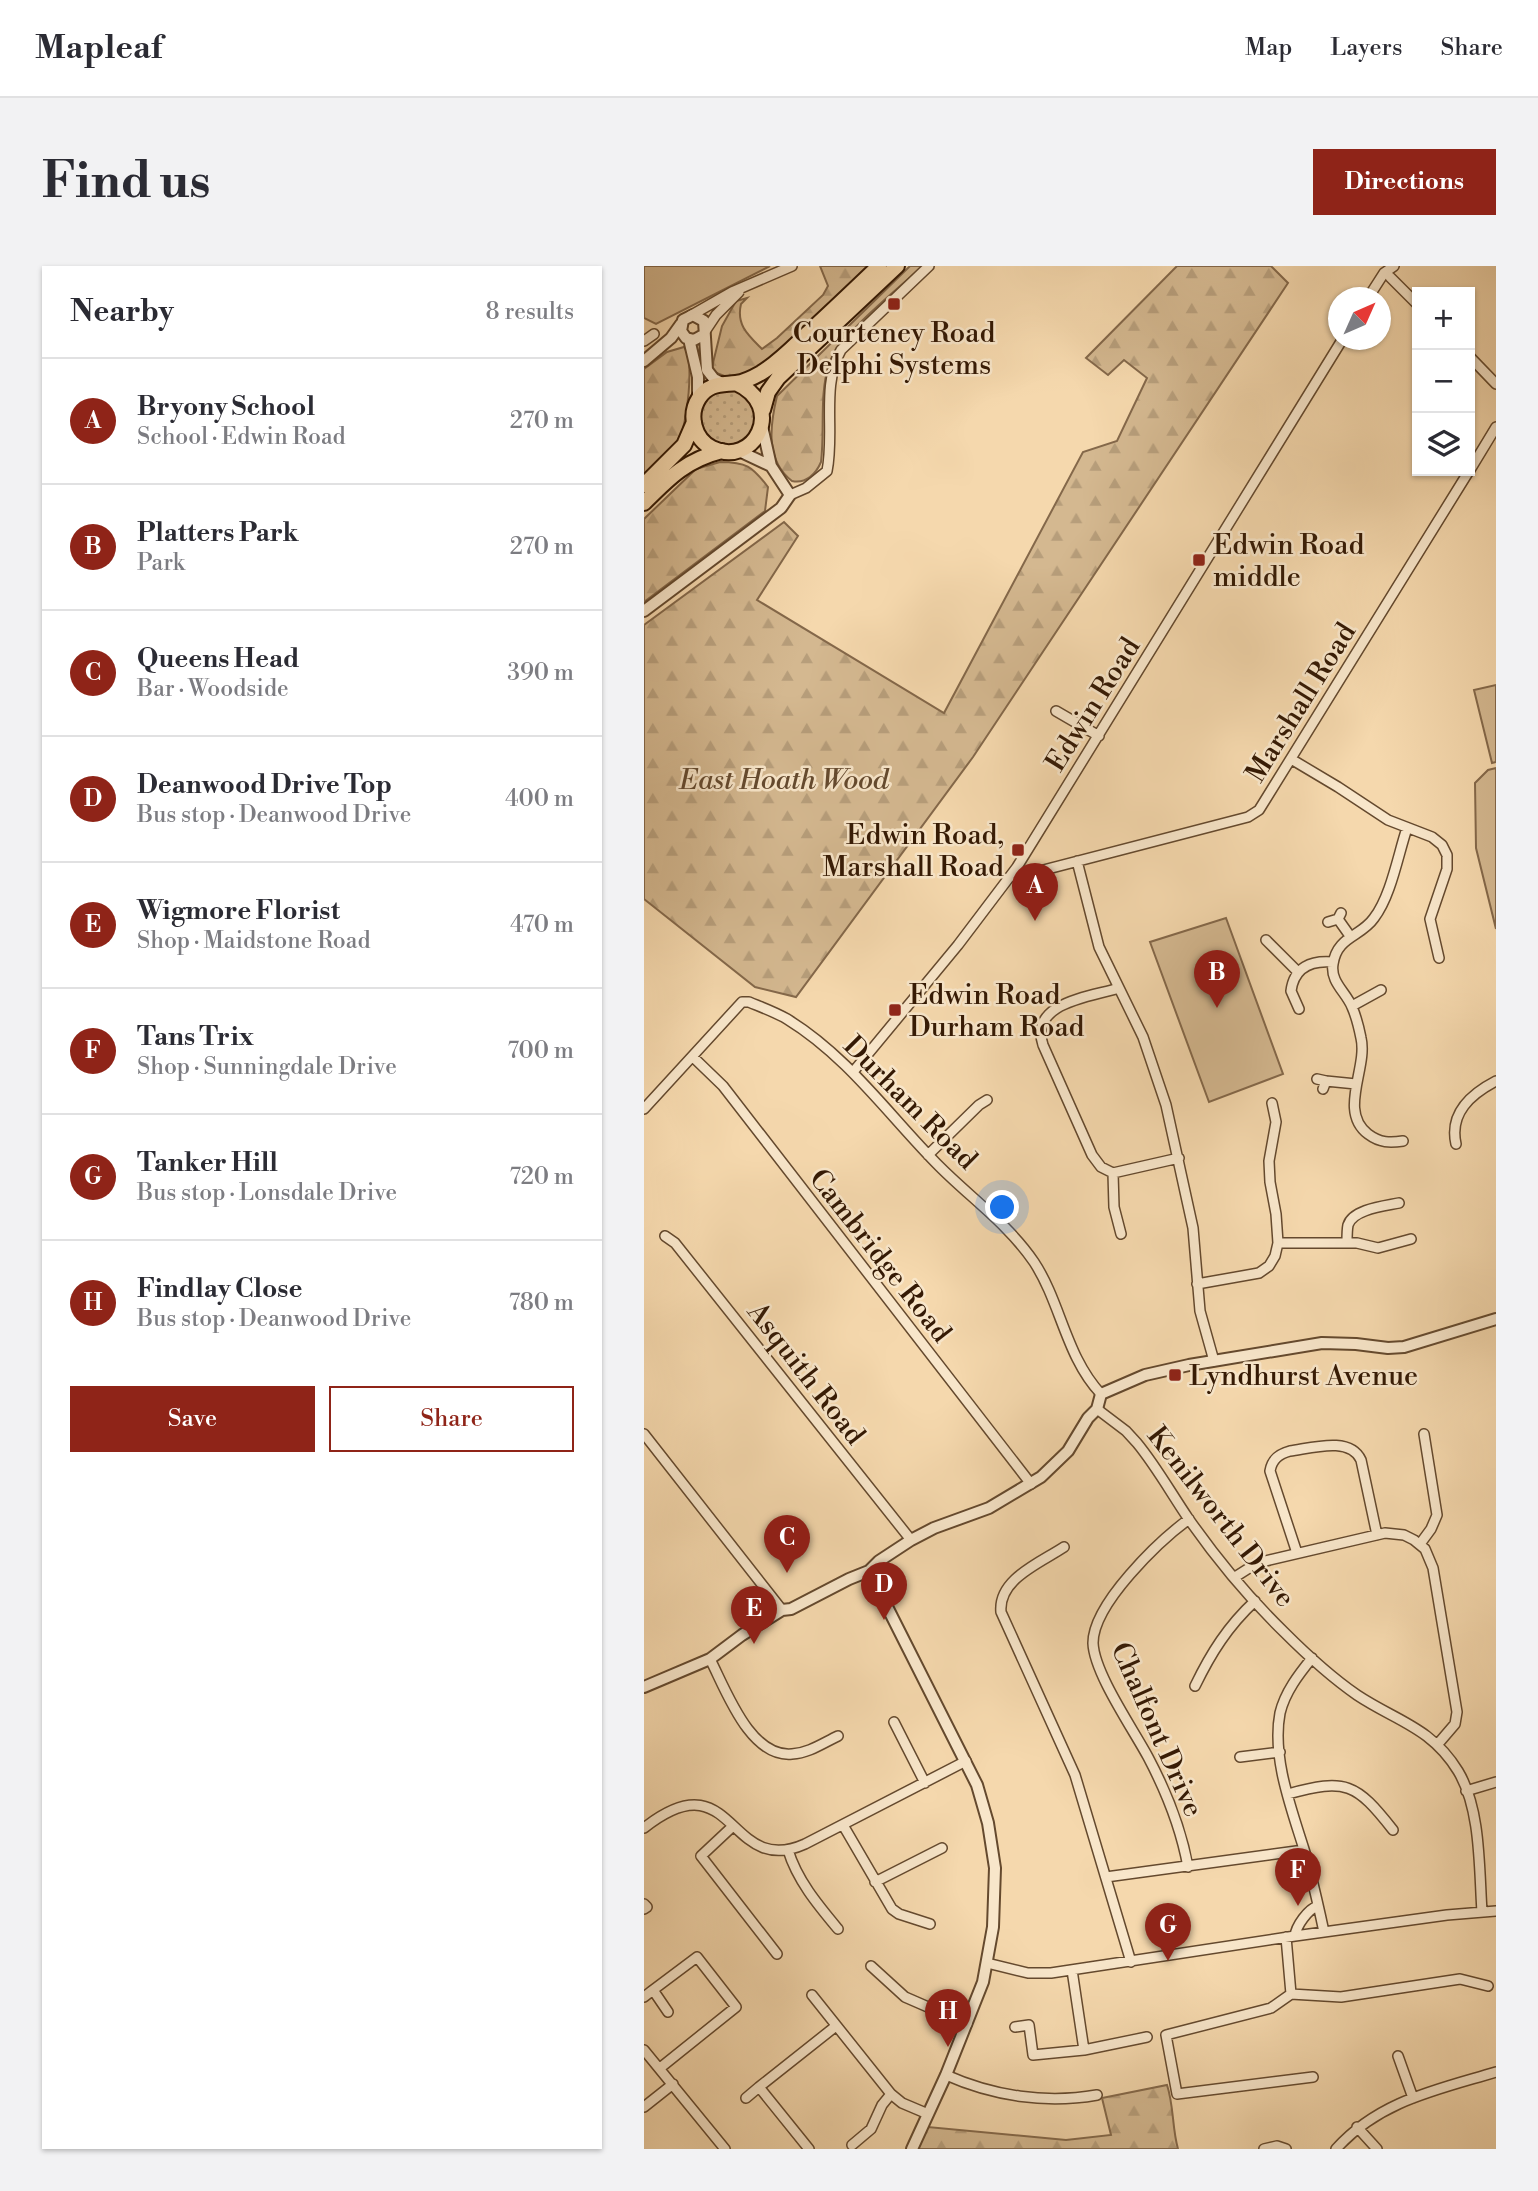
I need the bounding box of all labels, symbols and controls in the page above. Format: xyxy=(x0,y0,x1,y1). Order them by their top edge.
text: Mapleaf xyxy=(35,28,162,69)
text: Map xyxy=(1245,33,1292,63)
text: Layers xyxy=(1330,33,1402,63)
text: Share xyxy=(1440,33,1503,63)
button: Directions xyxy=(1313,149,1496,215)
text: Find us xyxy=(42,152,211,213)
north arrow xyxy=(1328,287,1391,350)
map controls xyxy=(1412,287,1475,476)
button: + xyxy=(1412,287,1475,350)
text: Nearby xyxy=(70,293,174,331)
marker: Courteney Road Delphi Systems xyxy=(886,296,902,312)
text: 8 results xyxy=(486,298,574,326)
place label: Courteney Road Delphi Systems xyxy=(793,316,995,383)
button: − xyxy=(1412,350,1475,413)
text: Bryony School xyxy=(137,391,315,423)
text: A xyxy=(85,407,101,435)
text: 270 m xyxy=(510,407,574,435)
button: layers xyxy=(1412,413,1475,476)
text: School · Edwin Road xyxy=(137,423,346,451)
text: Platters Park xyxy=(137,517,299,549)
place label: Edwin Road middle xyxy=(1213,528,1365,595)
text: B xyxy=(84,533,102,561)
text: 270 m xyxy=(510,533,574,561)
text: Park xyxy=(137,549,185,577)
marker: Edwin Road middle xyxy=(1191,552,1207,568)
street label: Marshall Road xyxy=(1238,617,1364,789)
street label: Edwin Road xyxy=(1038,631,1148,778)
text: Queens Head xyxy=(137,643,299,675)
text: C xyxy=(85,659,101,687)
text: 390 m xyxy=(507,659,574,687)
text: Bar · Woodside xyxy=(137,675,289,703)
park label: East Hoath Wood xyxy=(678,763,890,798)
text: Deanwood Drive Top xyxy=(137,769,392,801)
text: D xyxy=(84,785,102,813)
text: 400 m xyxy=(505,785,574,813)
text: Bus stop · Deanwood Drive xyxy=(137,801,411,829)
place label: Edwin Road, Marshall Road xyxy=(823,818,1004,885)
marker: Edwin Road, Marshall Road xyxy=(1010,842,1026,858)
pin: A xyxy=(1012,863,1058,921)
text: Wigmore Florist xyxy=(137,895,340,927)
text: E xyxy=(85,911,101,939)
text: 470 m xyxy=(510,911,574,939)
text: Shop · Maidstone Road xyxy=(137,927,371,955)
pin: B xyxy=(1194,950,1240,1008)
place label: Edwin Road Durham Road xyxy=(909,978,1085,1045)
marker: Edwin Road Durham Road xyxy=(887,1002,903,1018)
text: Tans Trix xyxy=(137,1021,254,1053)
street label: Durham Road xyxy=(836,1029,984,1178)
text: F xyxy=(85,1037,101,1065)
text: 700 m xyxy=(508,1037,574,1065)
text: Shop · Sunningdale Drive xyxy=(137,1053,397,1081)
text: Tanker Hill xyxy=(137,1147,278,1179)
street label: Cambridge Road xyxy=(801,1162,959,1350)
text: G xyxy=(84,1163,102,1191)
text: 720 m xyxy=(509,1163,574,1191)
text: Bus stop · Lonsdale Drive xyxy=(137,1179,397,1207)
your location xyxy=(985,1190,1019,1224)
text: Findlay Close xyxy=(137,1273,302,1305)
text: H xyxy=(84,1289,103,1317)
text: 780 m xyxy=(509,1289,574,1317)
street label: Asquith Road xyxy=(739,1295,872,1452)
text: Bus stop · Deanwood Drive xyxy=(137,1305,411,1333)
place label: Lyndhurst Avenue xyxy=(1189,1359,1418,1394)
marker: Lyndhurst Avenue xyxy=(1167,1367,1183,1383)
button: Save xyxy=(70,1386,315,1452)
button: Share xyxy=(329,1386,574,1452)
street label: Kenilworth Drive xyxy=(1139,1419,1302,1614)
pin: C xyxy=(764,1515,810,1573)
pin: D xyxy=(861,1562,907,1620)
pin: E xyxy=(731,1586,777,1644)
street label: Chalfont Drive xyxy=(1103,1637,1211,1822)
pin: F xyxy=(1275,1848,1321,1906)
pin: G xyxy=(1145,1903,1191,1961)
pin: H xyxy=(925,1989,971,2047)

